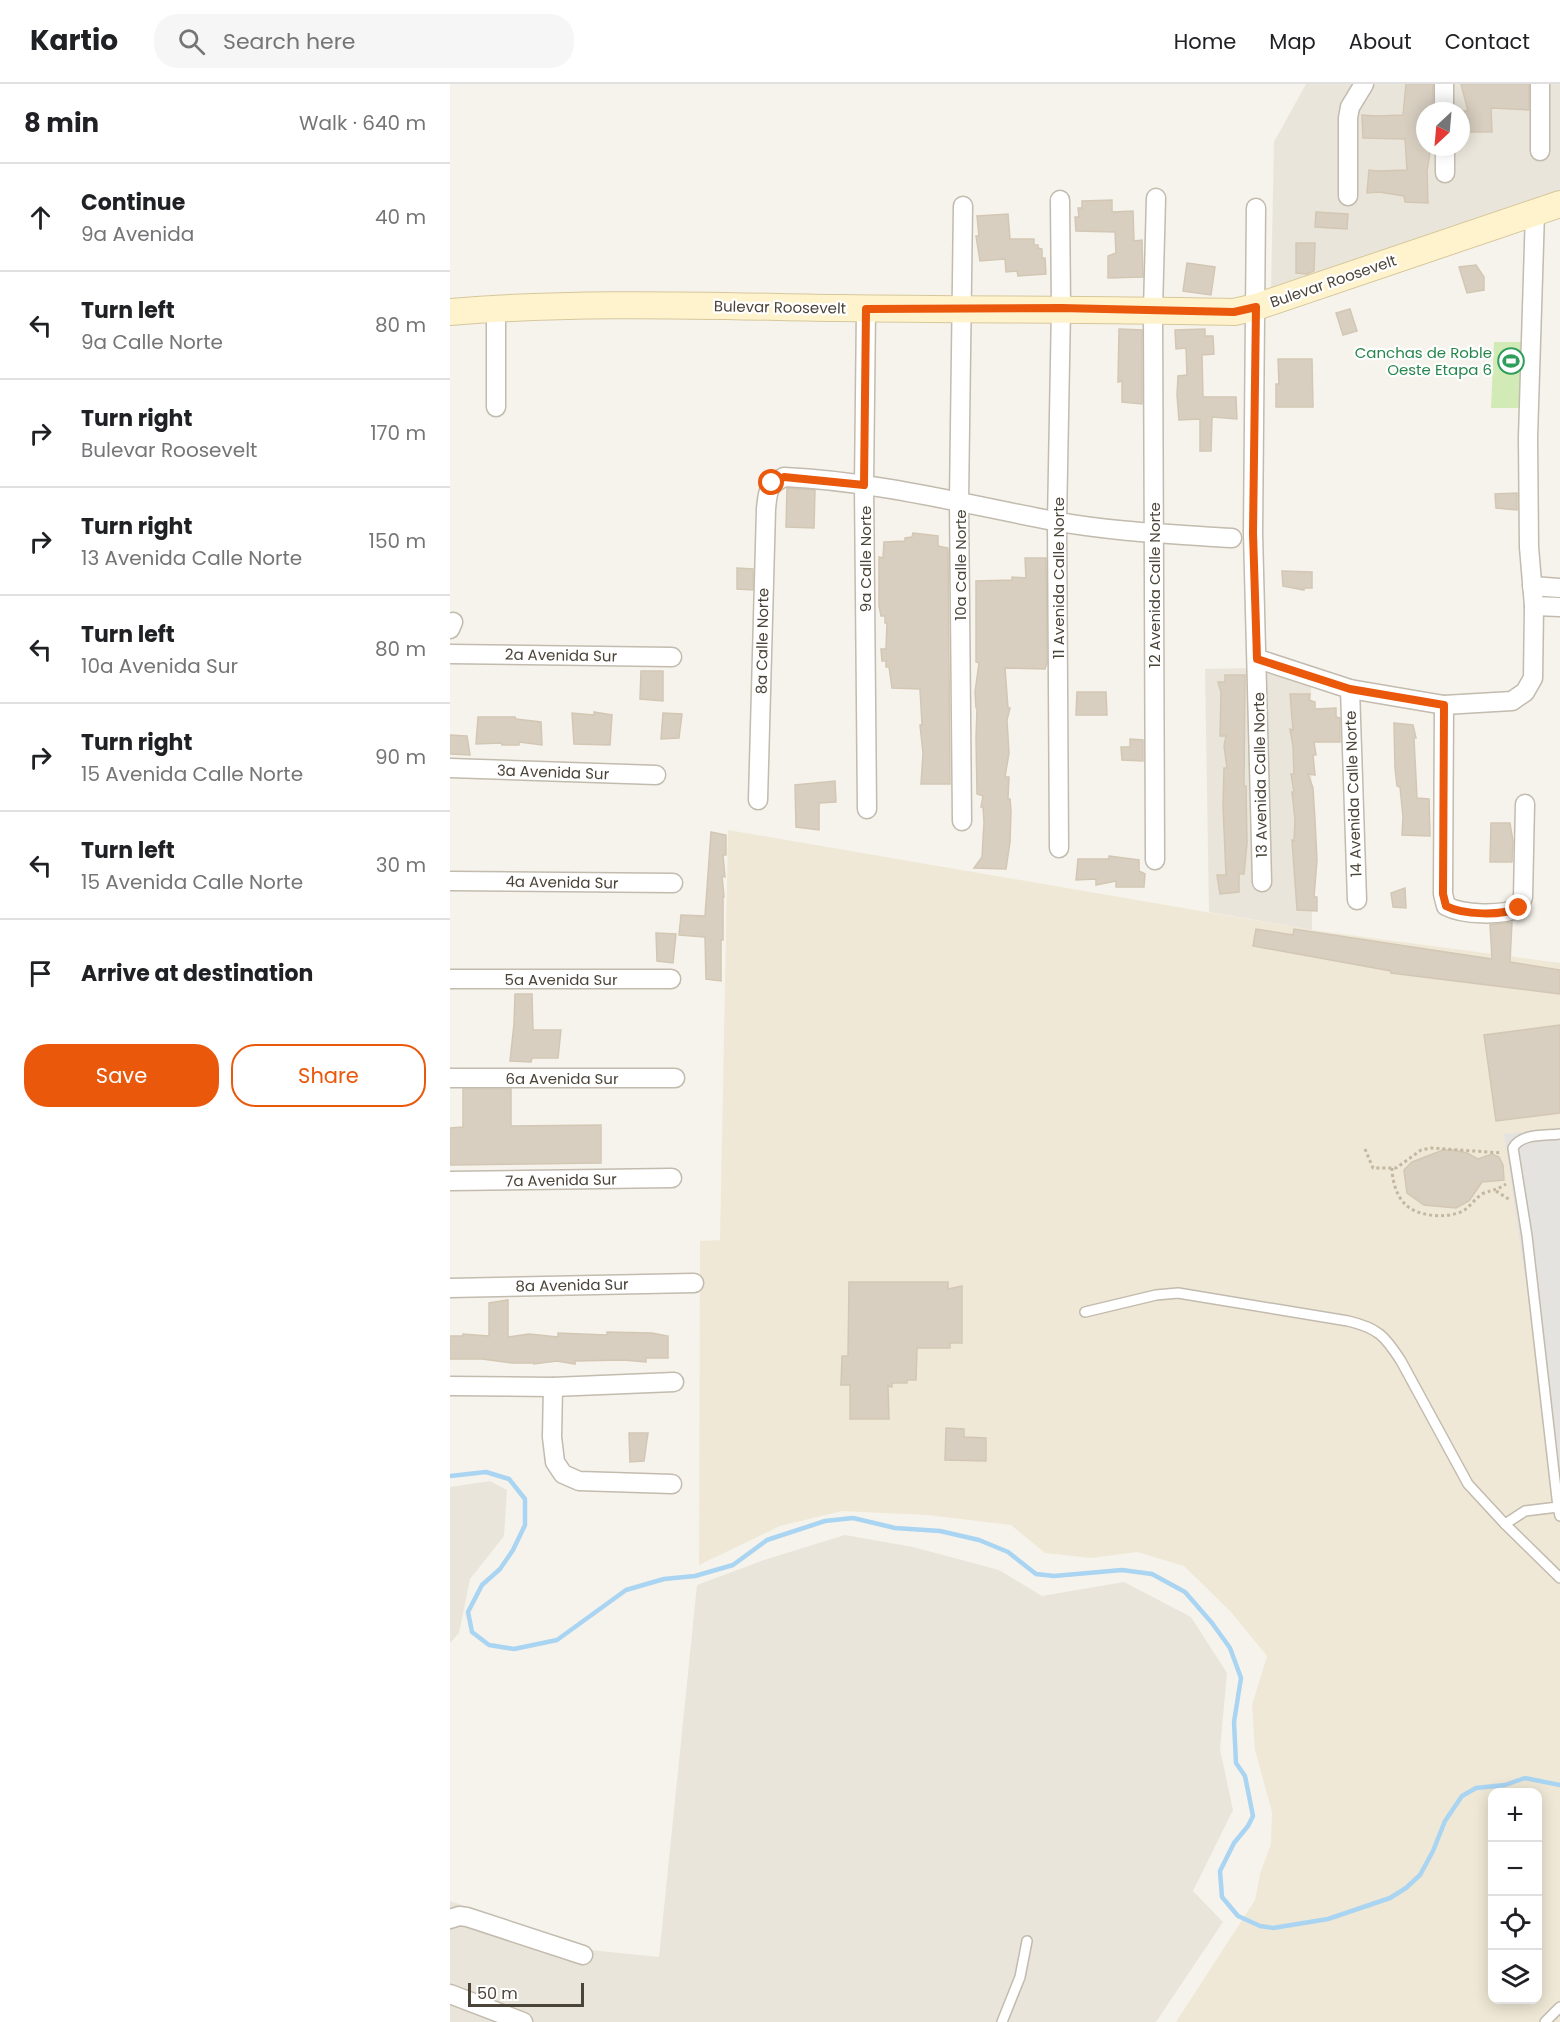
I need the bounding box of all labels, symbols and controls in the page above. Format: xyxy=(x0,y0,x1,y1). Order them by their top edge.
search box xyxy=(154,14,574,68)
text: Kartio xyxy=(30,21,118,60)
icon: search xyxy=(175,25,208,58)
text: Search here xyxy=(223,26,356,57)
text: Home xyxy=(1174,27,1236,56)
text: Map xyxy=(1269,27,1316,56)
text: About xyxy=(1349,27,1412,56)
text: Contact xyxy=(1445,27,1530,56)
north arrow xyxy=(1416,102,1470,156)
text: 8 min xyxy=(24,105,99,141)
text: Walk · 640 m xyxy=(299,109,426,137)
text: Continue xyxy=(81,187,185,218)
icon: ahead xyxy=(24,201,57,234)
text: 40 m xyxy=(375,203,426,231)
text: 9a Avenida xyxy=(81,220,194,248)
street label: Bulevar Roosevelt xyxy=(1267,250,1399,312)
text: Turn left xyxy=(81,295,175,326)
street label: Bulevar Roosevelt xyxy=(714,295,846,319)
icon: left xyxy=(24,309,57,342)
text: 80 m xyxy=(375,311,426,339)
text: 9a Calle Norte xyxy=(81,328,223,356)
place label: Canchas de Roble Oeste Etapa 6 xyxy=(1355,342,1492,380)
sports icon: Canchas de Roble Oeste Etapa 6 xyxy=(1496,346,1526,376)
text: Turn right xyxy=(81,403,192,434)
icon: right xyxy=(24,417,57,450)
text: 170 m xyxy=(370,419,426,447)
text: Bulevar Roosevelt xyxy=(81,436,257,464)
route start xyxy=(758,469,784,495)
street label: 11 Avenida Calle Norte xyxy=(1048,497,1069,659)
street label: 12 Avenida Calle Norte xyxy=(1144,502,1165,668)
street label: 9a Calle Norte xyxy=(855,506,876,612)
street label: 10a Calle Norte xyxy=(950,509,971,621)
text: Turn right xyxy=(81,511,192,542)
icon: right xyxy=(24,525,57,558)
text: 150 m xyxy=(369,527,426,555)
text: 13 Avenida Calle Norte xyxy=(81,544,302,572)
street label: 8a Calle Norte xyxy=(751,588,773,694)
text: Turn left xyxy=(81,619,175,650)
icon: left xyxy=(24,633,57,666)
text: 80 m xyxy=(375,635,426,663)
street label: 2a Avenida Sur xyxy=(505,644,618,666)
text: 10a Avenida Sur xyxy=(81,652,238,680)
street label: 13 Avenida Calle Norte xyxy=(1248,692,1272,858)
street label: 14 Avenida Calle Norte xyxy=(1340,710,1366,878)
text: Turn right xyxy=(81,727,192,758)
icon: right xyxy=(24,741,57,774)
text: 90 m xyxy=(375,743,426,771)
text: 15 Avenida Calle Norte xyxy=(81,760,303,788)
street label: 3a Avenida Sur xyxy=(496,760,610,784)
text: Turn left xyxy=(81,835,175,866)
icon: left xyxy=(24,849,57,882)
text: 30 m xyxy=(376,851,426,879)
text: 15 Avenida Calle Norte xyxy=(81,868,303,896)
street label: 4a Avenida Sur xyxy=(505,871,619,893)
route end xyxy=(1505,894,1531,920)
icon: arrive xyxy=(24,957,57,990)
text: Arrive at destination xyxy=(81,958,313,989)
street label: 5a Avenida Sur xyxy=(505,969,618,990)
button: Save xyxy=(24,1044,219,1107)
button: Share xyxy=(231,1044,426,1107)
street label: 6a Avenida Sur xyxy=(505,1068,619,1089)
street label: 7a Avenida Sur xyxy=(505,1169,617,1191)
street label: 8a Avenida Sur xyxy=(515,1274,629,1296)
map controls xyxy=(1488,1788,1542,2004)
button: + xyxy=(1488,1788,1542,1842)
button: − xyxy=(1488,1842,1542,1896)
button: locate xyxy=(1488,1896,1542,1950)
button: layers xyxy=(1488,1950,1542,2004)
scale bar xyxy=(468,1980,584,2008)
text: 50 m xyxy=(477,1982,518,2005)

